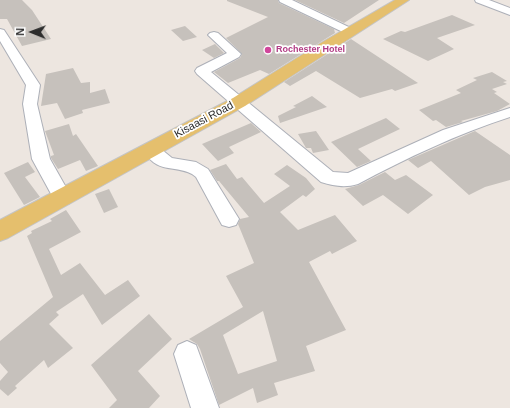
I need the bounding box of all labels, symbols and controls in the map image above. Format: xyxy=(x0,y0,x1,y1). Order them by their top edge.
north arrow xyxy=(12,12,52,52)
text: N xyxy=(14,28,26,36)
marker: Rochester Hotel xyxy=(263,45,273,55)
place label: Rochester Hotel xyxy=(276,45,345,55)
street label: Kisaasi Road xyxy=(172,99,236,141)

